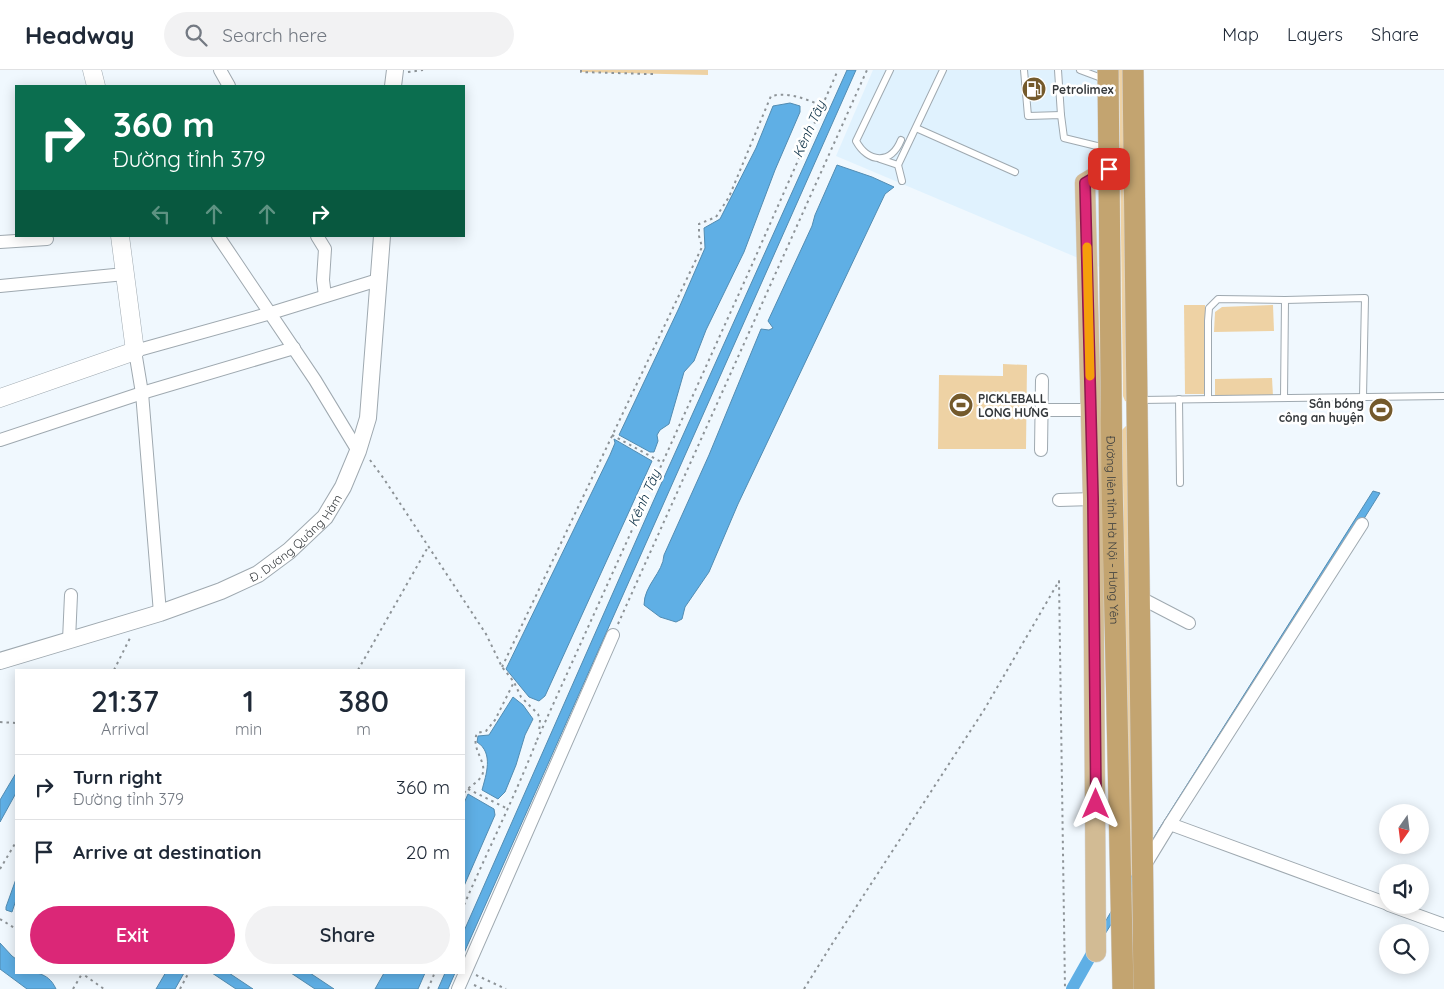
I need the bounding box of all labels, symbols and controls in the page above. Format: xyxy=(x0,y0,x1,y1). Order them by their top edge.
search box xyxy=(164,12,514,57)
text: Headway xyxy=(25,20,134,50)
icon: search xyxy=(182,21,210,49)
text: Search here xyxy=(222,23,327,47)
text: Map xyxy=(1222,23,1259,46)
text: Layers xyxy=(1287,23,1343,46)
text: Share xyxy=(1371,23,1419,46)
fuel station icon: Petrolimex xyxy=(1021,76,1047,102)
place label: Petrolimex xyxy=(1052,82,1114,97)
water label: Kênh Tây xyxy=(788,97,830,160)
text: 360 m xyxy=(113,102,215,146)
icon: right xyxy=(30,105,95,170)
text: Đường tỉnh 379 xyxy=(113,145,266,173)
pin xyxy=(1088,148,1130,190)
icon: arrive xyxy=(1095,155,1123,183)
icon: left xyxy=(147,200,175,228)
icon: ahead xyxy=(200,200,228,228)
icon: ahead xyxy=(253,200,281,228)
icon: right xyxy=(306,200,334,228)
place label: PICKLEBALL LONG HƯNG xyxy=(978,391,1049,420)
sports icon: PICKLEBALL LONG HƯNG xyxy=(948,392,974,418)
place label: Sân bóng công an huyện xyxy=(1279,396,1364,425)
sports icon: Sân bóng công an huyện xyxy=(1368,397,1394,423)
street label: Đường liên tỉnh Hà Nội - Hưng Yên xyxy=(1104,436,1123,624)
water label: Kênh Tây xyxy=(623,466,665,529)
street label: Đ. Dương Quảng Hàm xyxy=(247,491,345,585)
text: 21:37 xyxy=(91,682,159,720)
text: 1 xyxy=(243,682,254,720)
text: 380 xyxy=(338,682,389,720)
text: Arrival xyxy=(101,719,149,739)
text: min xyxy=(235,719,262,739)
text: m xyxy=(356,719,371,739)
text: Turn right xyxy=(73,765,162,789)
icon: right xyxy=(30,773,58,801)
text: 360 m xyxy=(396,775,450,799)
position arrow xyxy=(1069,777,1121,829)
text: Đường tỉnh 379 xyxy=(73,789,184,809)
north arrow xyxy=(1379,804,1429,854)
map controls xyxy=(1379,804,1429,974)
icon: arrive xyxy=(30,838,58,866)
text: Arrive at destination xyxy=(73,840,262,864)
text: 20 m xyxy=(406,840,450,864)
button: sound xyxy=(1379,864,1429,914)
button: Exit xyxy=(30,906,235,964)
button: Share xyxy=(245,906,450,964)
button: search xyxy=(1379,924,1429,974)

